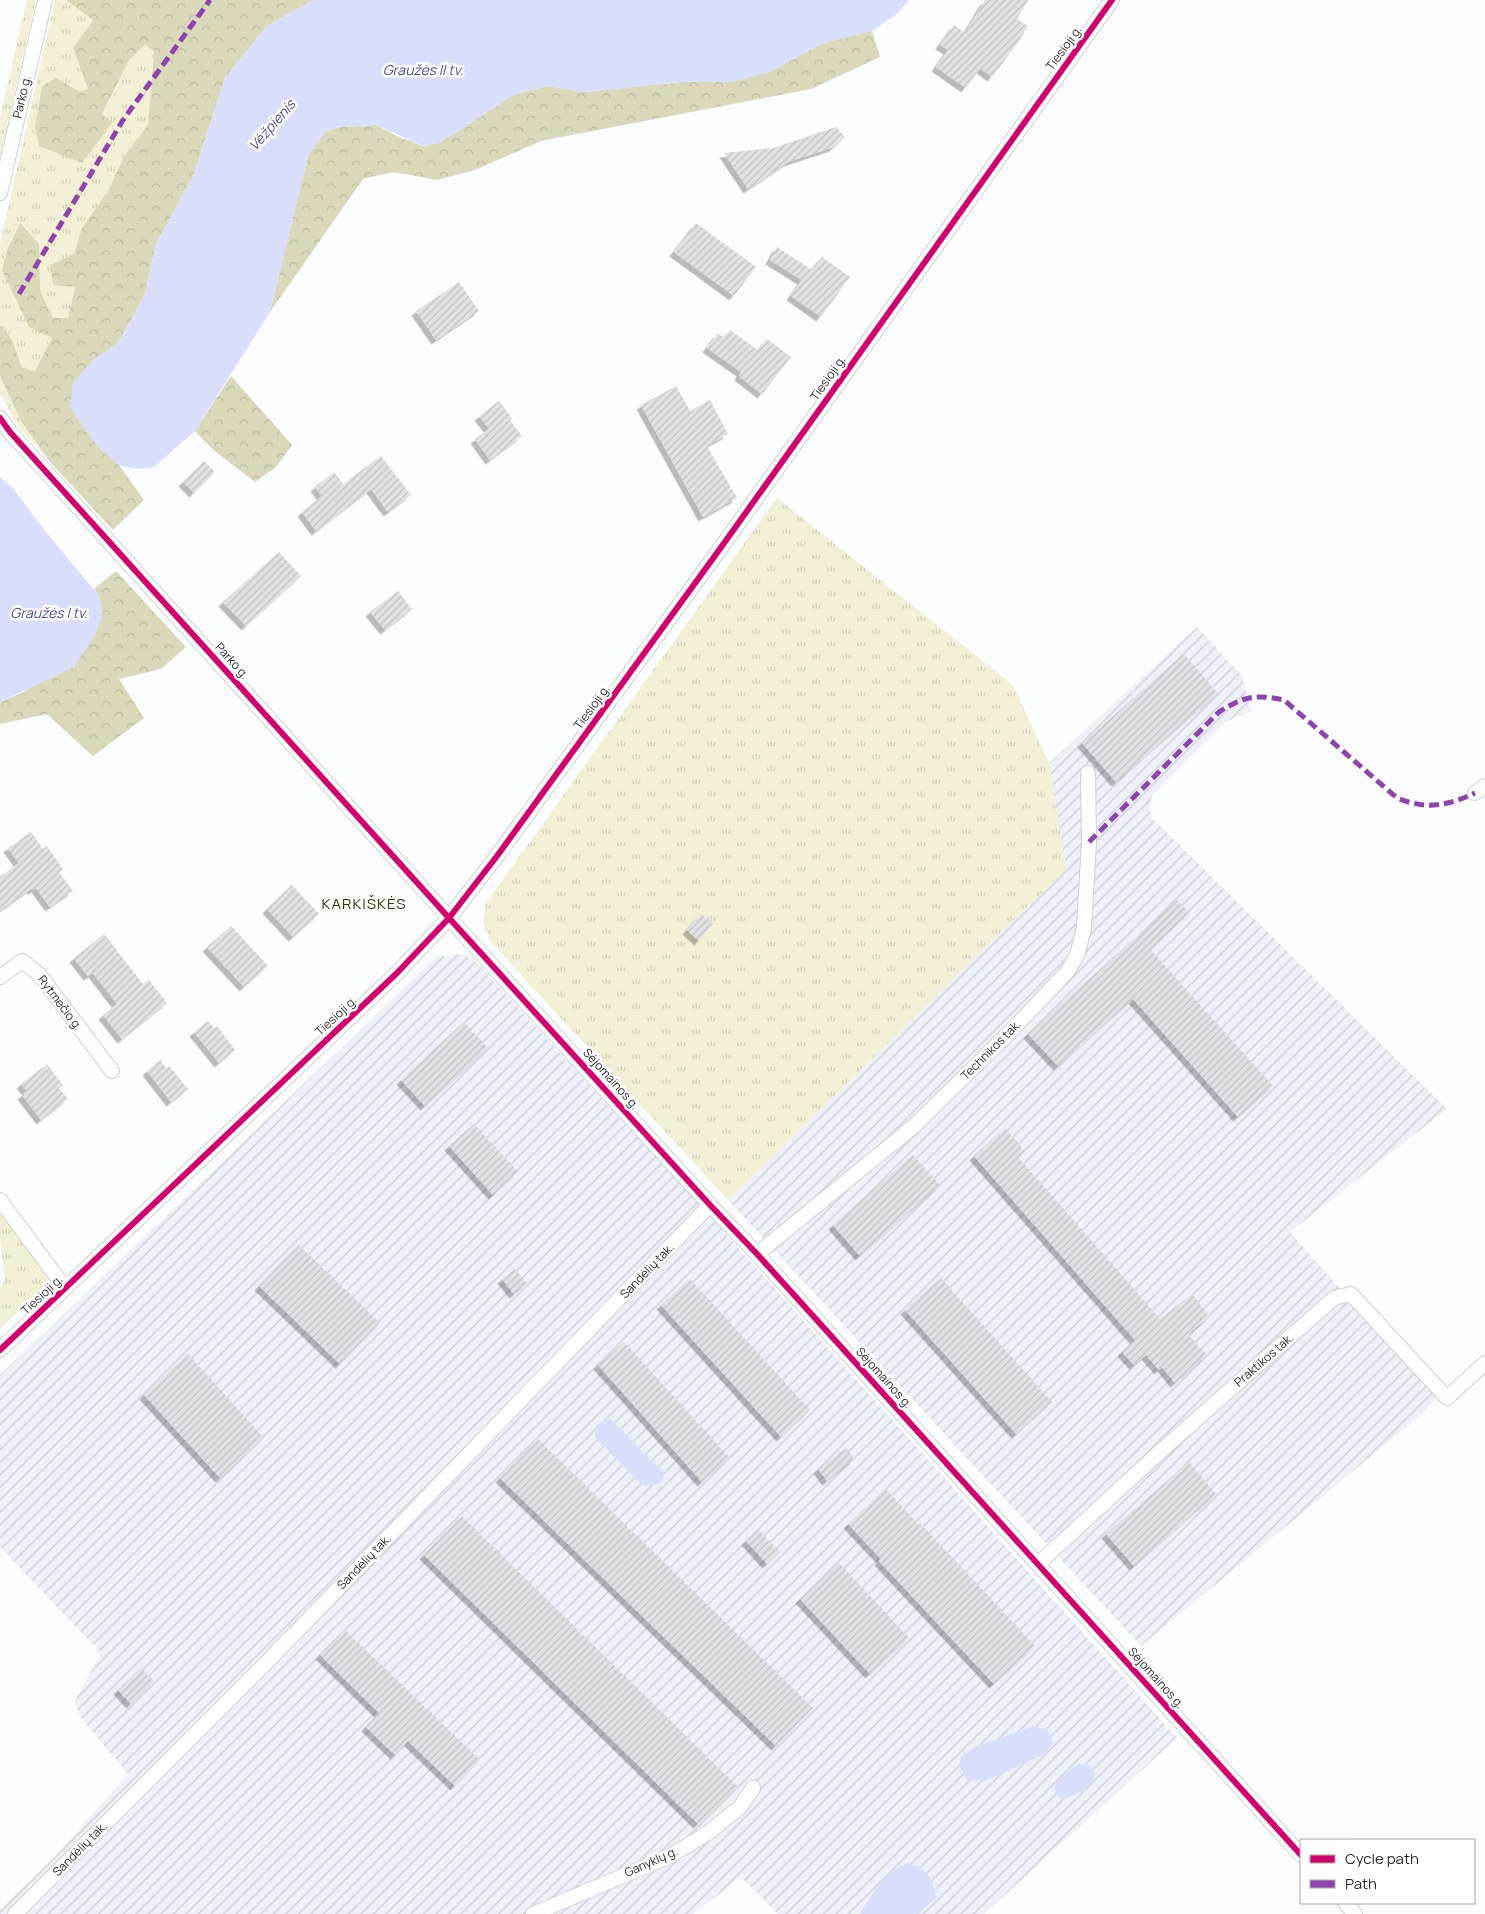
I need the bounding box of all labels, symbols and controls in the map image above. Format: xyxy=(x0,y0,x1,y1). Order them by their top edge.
street label: Tiesioji g. xyxy=(1042,22,1086,74)
water label: Graužės II tv. xyxy=(383,60,463,79)
street label: Parko g. xyxy=(8,74,35,120)
water label: Vėžpienis xyxy=(244,94,300,154)
street label: Tiesioji g. xyxy=(806,352,849,404)
water label: Graužės I tv. xyxy=(10,603,88,622)
street label: Parko g. xyxy=(212,639,253,682)
street label: Tiesioji g. xyxy=(570,681,614,733)
district label: KARKIŠKĖS xyxy=(322,893,406,914)
street label: Rytmečio g. xyxy=(34,972,87,1034)
street label: Tiesioji g. xyxy=(311,992,360,1039)
street label: Technikos tak. xyxy=(957,1016,1025,1084)
street label: Sėjomainos g. xyxy=(579,1044,643,1113)
street label: Sandėlių tak. xyxy=(616,1239,677,1302)
street label: Tiesioji g. xyxy=(17,1271,66,1318)
street label: Praktikos tak. xyxy=(1230,1329,1297,1390)
street label: Sėjomainos g. xyxy=(852,1343,916,1412)
street label: Sandėlių tak. xyxy=(333,1530,394,1593)
street label: Sėjomainos g. xyxy=(1124,1643,1188,1712)
street label: Sandėlių tak. xyxy=(49,1818,111,1880)
legend xyxy=(1300,1839,1475,1904)
street label: Ganyklų g. xyxy=(621,1842,680,1881)
text: Cycle path xyxy=(1345,1848,1419,1869)
text: Path xyxy=(1345,1873,1377,1894)

